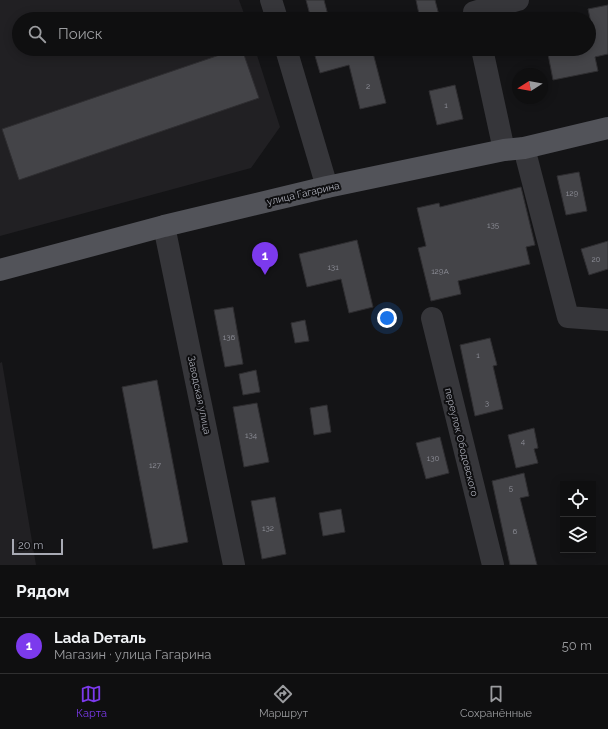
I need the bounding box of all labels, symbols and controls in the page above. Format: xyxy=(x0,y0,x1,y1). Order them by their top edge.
search box xyxy=(12,12,596,56)
icon: search xyxy=(26,23,48,45)
text: Поиск xyxy=(58,25,103,43)
north arrow xyxy=(512,68,548,104)
house number: 2 xyxy=(366,81,370,91)
house number: 1 xyxy=(444,100,448,110)
street label: улица Гагарина xyxy=(266,180,341,207)
house number: 129 xyxy=(566,188,578,198)
house number: 135 xyxy=(487,220,500,230)
pin: 1 xyxy=(252,242,278,275)
house number: 20 xyxy=(591,254,601,264)
house number: 131 xyxy=(327,262,339,272)
house number: 129А xyxy=(431,266,449,276)
your location xyxy=(377,308,397,328)
house number: 136 xyxy=(223,332,235,342)
house number: 1 xyxy=(476,350,480,360)
street label: Заводская улица xyxy=(186,355,213,435)
street label: переулок Ободовского xyxy=(443,387,480,497)
house number: 3 xyxy=(485,398,489,408)
house number: 134 xyxy=(245,430,258,440)
house number: 4 xyxy=(521,436,526,446)
house number: 130 xyxy=(427,453,439,463)
house number: 127 xyxy=(149,460,162,470)
map controls xyxy=(560,481,596,553)
button: locate xyxy=(560,481,596,517)
house number: 5 xyxy=(509,483,514,493)
button: layers xyxy=(560,517,596,553)
house number: 132 xyxy=(262,523,274,533)
house number: 6 xyxy=(513,526,518,536)
scale bar xyxy=(12,537,63,556)
text: 20 m xyxy=(18,539,43,552)
text: Рядом xyxy=(16,581,69,601)
text: Lada Dеталь xyxy=(54,629,146,647)
text: 1 xyxy=(26,638,32,653)
text: 50 m xyxy=(562,638,592,653)
text: Магазин · улица Гагарина xyxy=(54,647,211,662)
tab: Карта xyxy=(76,683,107,720)
tab: Маршрут xyxy=(259,683,308,720)
tab: Сохранённые xyxy=(460,683,532,720)

